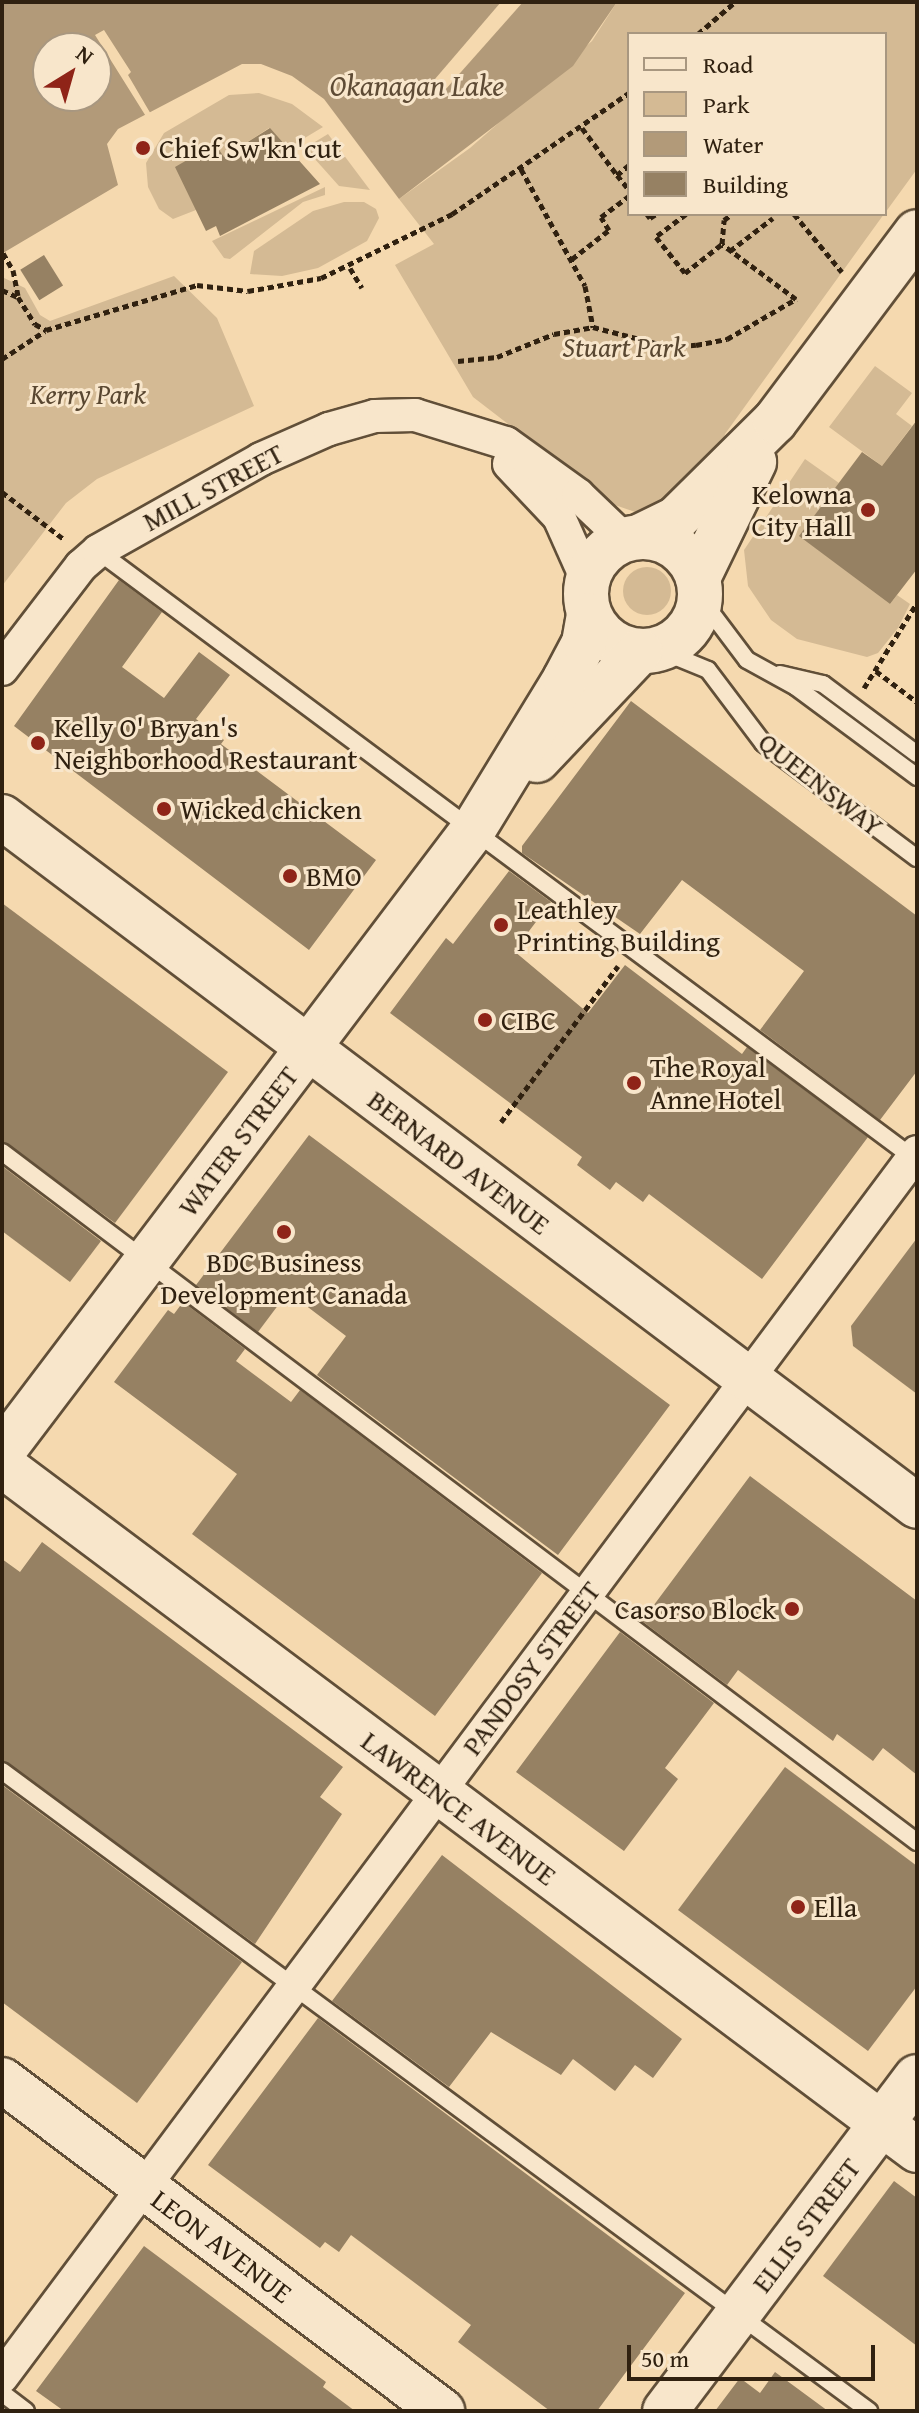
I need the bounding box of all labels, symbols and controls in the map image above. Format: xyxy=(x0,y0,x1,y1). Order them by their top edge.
north arrow xyxy=(32,32,112,112)
legend xyxy=(627,32,887,216)
text: N xyxy=(70,37,101,72)
text: Road xyxy=(703,47,753,82)
water label: Okanagan Lake xyxy=(330,67,504,103)
text: Park xyxy=(703,87,749,122)
text: Water xyxy=(703,127,763,162)
place label: Chief Sw'kn'cut xyxy=(159,131,341,165)
marker: Chief Sw'kn'cut xyxy=(134,139,152,157)
text: Building xyxy=(703,167,788,202)
park label: Stuart Park xyxy=(562,330,686,364)
park label: Kerry Park xyxy=(30,377,146,411)
street label: MILL STREET xyxy=(137,436,289,538)
place label: Kelowna City Hall xyxy=(751,477,852,543)
marker: Kelowna City Hall xyxy=(859,501,877,519)
place label: Kelly O' Bryan's Neighborhood Restaurant xyxy=(54,710,357,776)
street label: QUEENSWAY xyxy=(752,725,890,843)
marker: Kelly O' Bryan's Neighborhood Restaurant xyxy=(29,734,47,752)
place label: Wicked chicken xyxy=(180,792,362,826)
marker: Wicked chicken xyxy=(155,800,173,818)
place label: BMO xyxy=(306,859,362,893)
marker: BMO xyxy=(281,867,299,885)
place label: Leathley Printing Building xyxy=(517,892,720,958)
marker: Leathley Printing Building xyxy=(492,916,510,934)
place label: CIBC xyxy=(501,1003,556,1037)
marker: CIBC xyxy=(476,1011,494,1029)
place label: The Royal Anne Hotel xyxy=(650,1050,781,1116)
street label: WATER STREET xyxy=(171,1059,305,1223)
marker: The Royal Anne Hotel xyxy=(625,1074,643,1092)
street label: BERNARD AVENUE xyxy=(361,1083,557,1241)
marker: BDC Business Development Canada xyxy=(275,1223,293,1241)
place label: BDC Business Development Canada xyxy=(160,1245,408,1311)
street label: PANDOSY STREET xyxy=(455,1574,607,1762)
place label: Casorso Block xyxy=(615,1592,776,1626)
marker: Casorso Block xyxy=(783,1600,801,1618)
street label: LAWRENCE AVENUE xyxy=(355,1724,563,1892)
place label: Ella xyxy=(814,1890,857,1924)
marker: Ella xyxy=(789,1898,807,1916)
street label: ELLIS STREET xyxy=(745,2151,867,2299)
street label: LEON AVENUE xyxy=(145,2182,299,2310)
scale bar xyxy=(631,2329,879,2379)
text: 50 m xyxy=(641,2341,689,2376)

